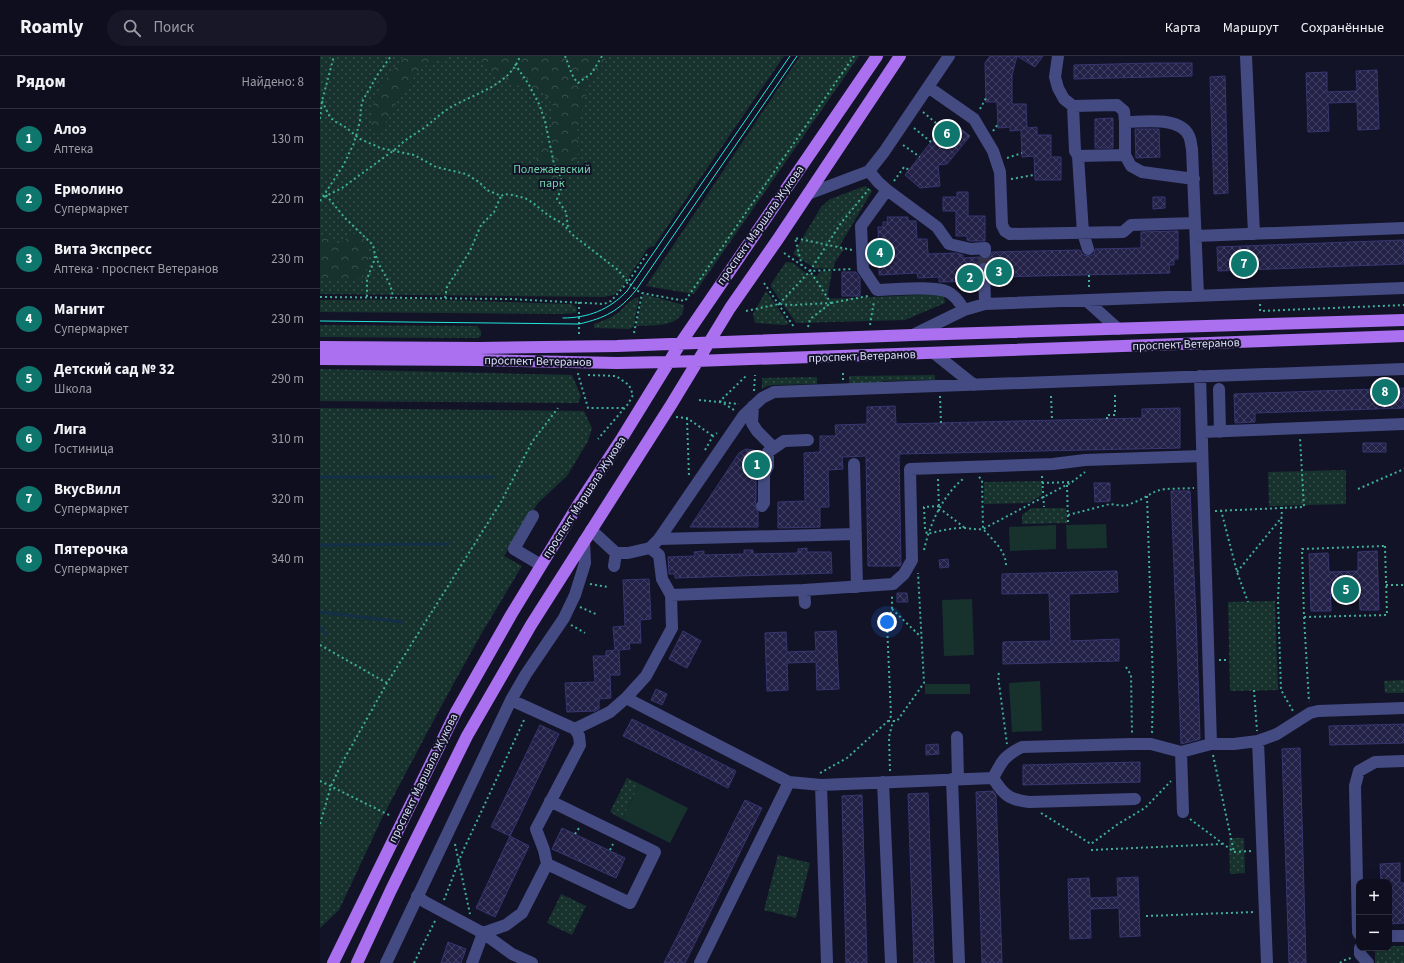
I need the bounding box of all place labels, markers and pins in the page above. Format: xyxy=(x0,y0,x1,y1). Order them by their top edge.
pin: 6 xyxy=(934,119,960,149)
pin: 4 xyxy=(867,238,893,268)
pin: 7 xyxy=(1231,249,1257,279)
pin: 3 xyxy=(986,257,1012,287)
pin: 2 xyxy=(957,263,983,293)
pin: 8 xyxy=(1372,377,1398,407)
pin: 1 xyxy=(744,450,770,480)
pin: 5 xyxy=(1333,575,1359,605)

